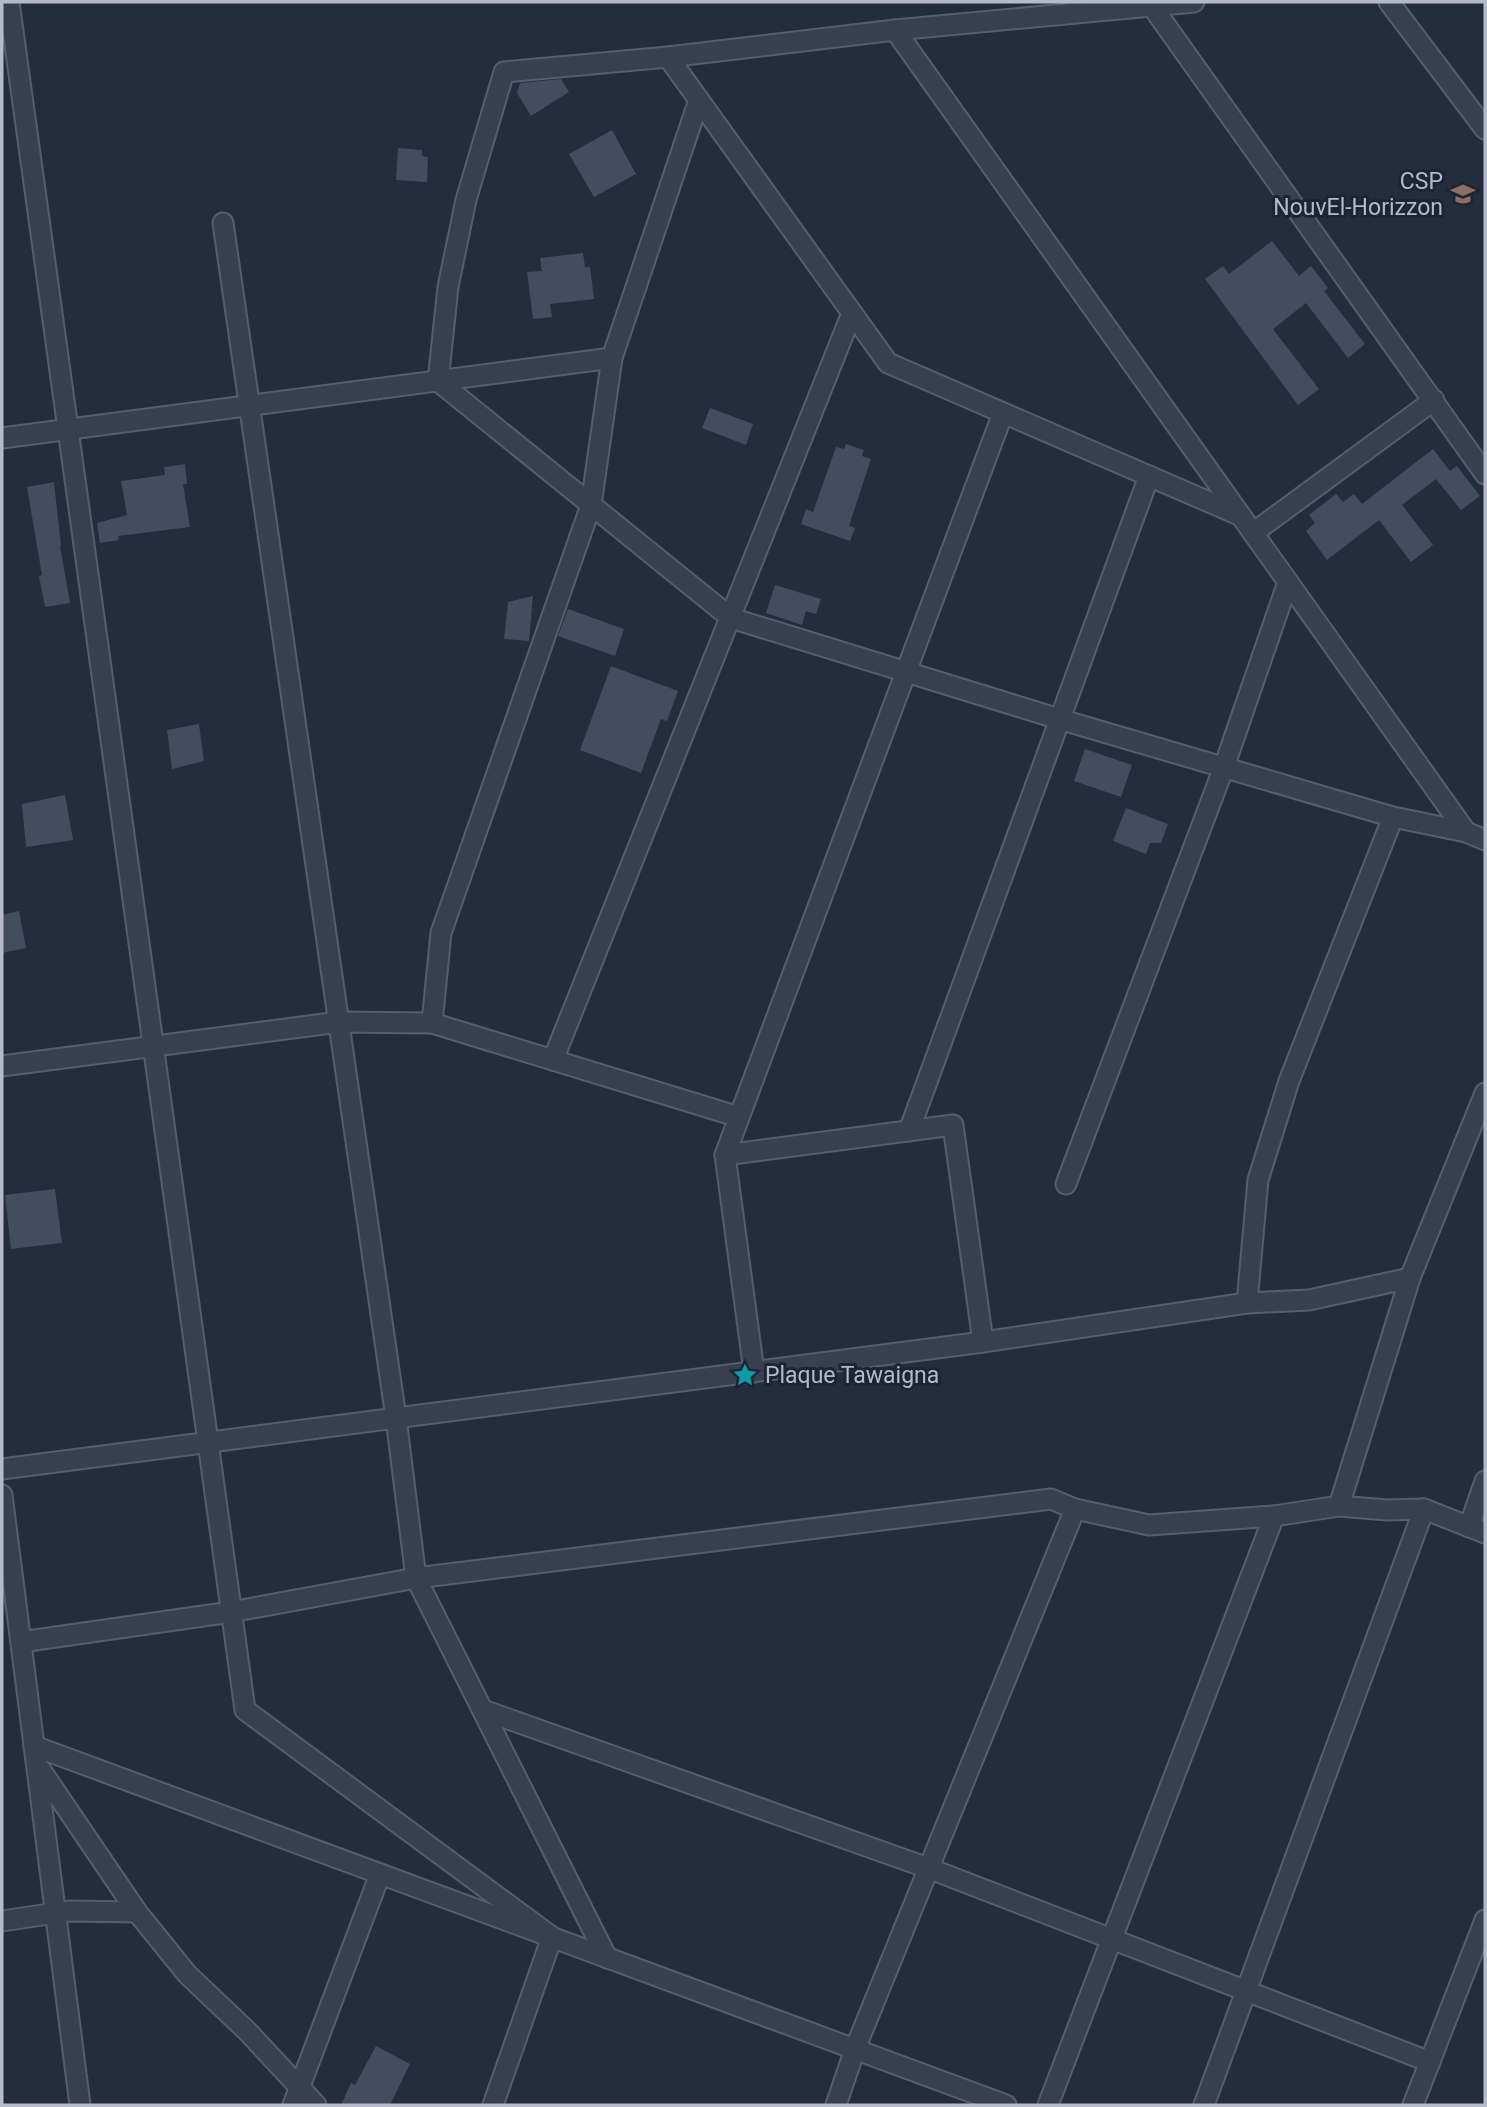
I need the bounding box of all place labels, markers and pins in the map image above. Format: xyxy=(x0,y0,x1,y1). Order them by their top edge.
place label: CSP NouvEl-Horizzon xyxy=(1273,168,1443,221)
school or university icon: CSP NouvEl-Horizzon xyxy=(1449,180,1477,208)
place icon: Plaque Tawaigna xyxy=(731,1361,759,1389)
place label: Plaque Tawaigna xyxy=(765,1362,939,1389)

